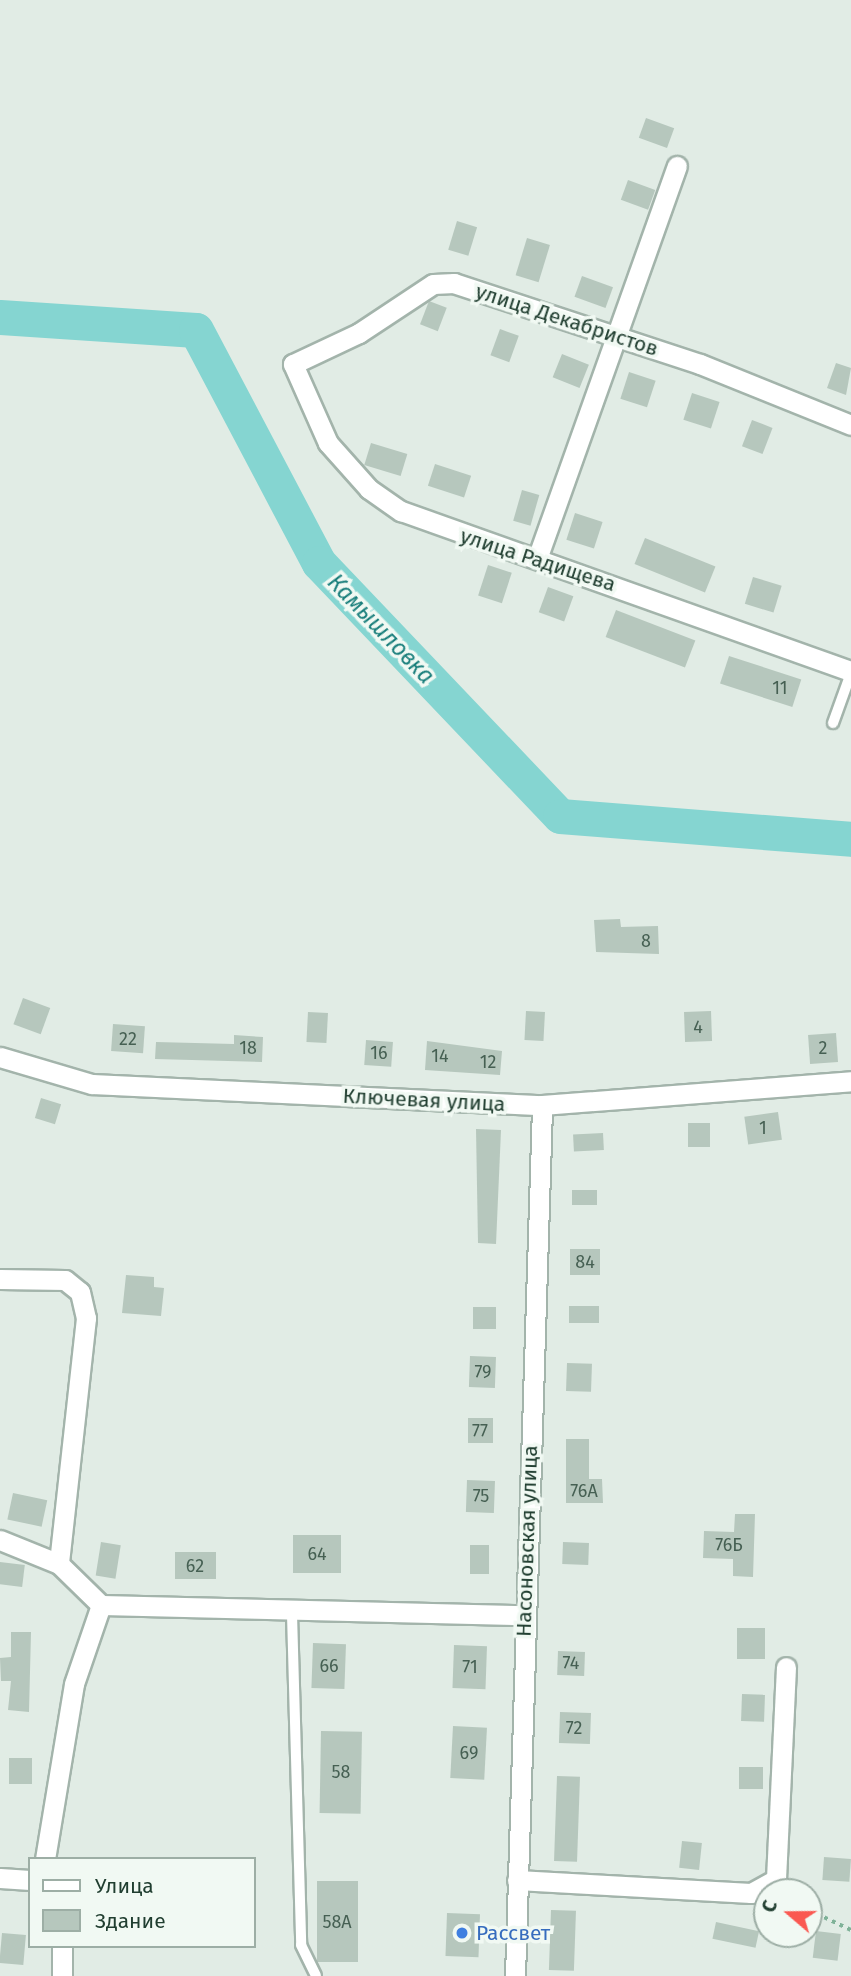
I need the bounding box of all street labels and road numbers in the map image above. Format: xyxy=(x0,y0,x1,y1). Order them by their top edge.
street label: улица Декабристов xyxy=(472,279,662,361)
street label: улица Радищева xyxy=(457,523,619,597)
street label: Ключевая улица xyxy=(342,1083,506,1117)
street label: Насоновская улица xyxy=(511,1445,543,1637)

